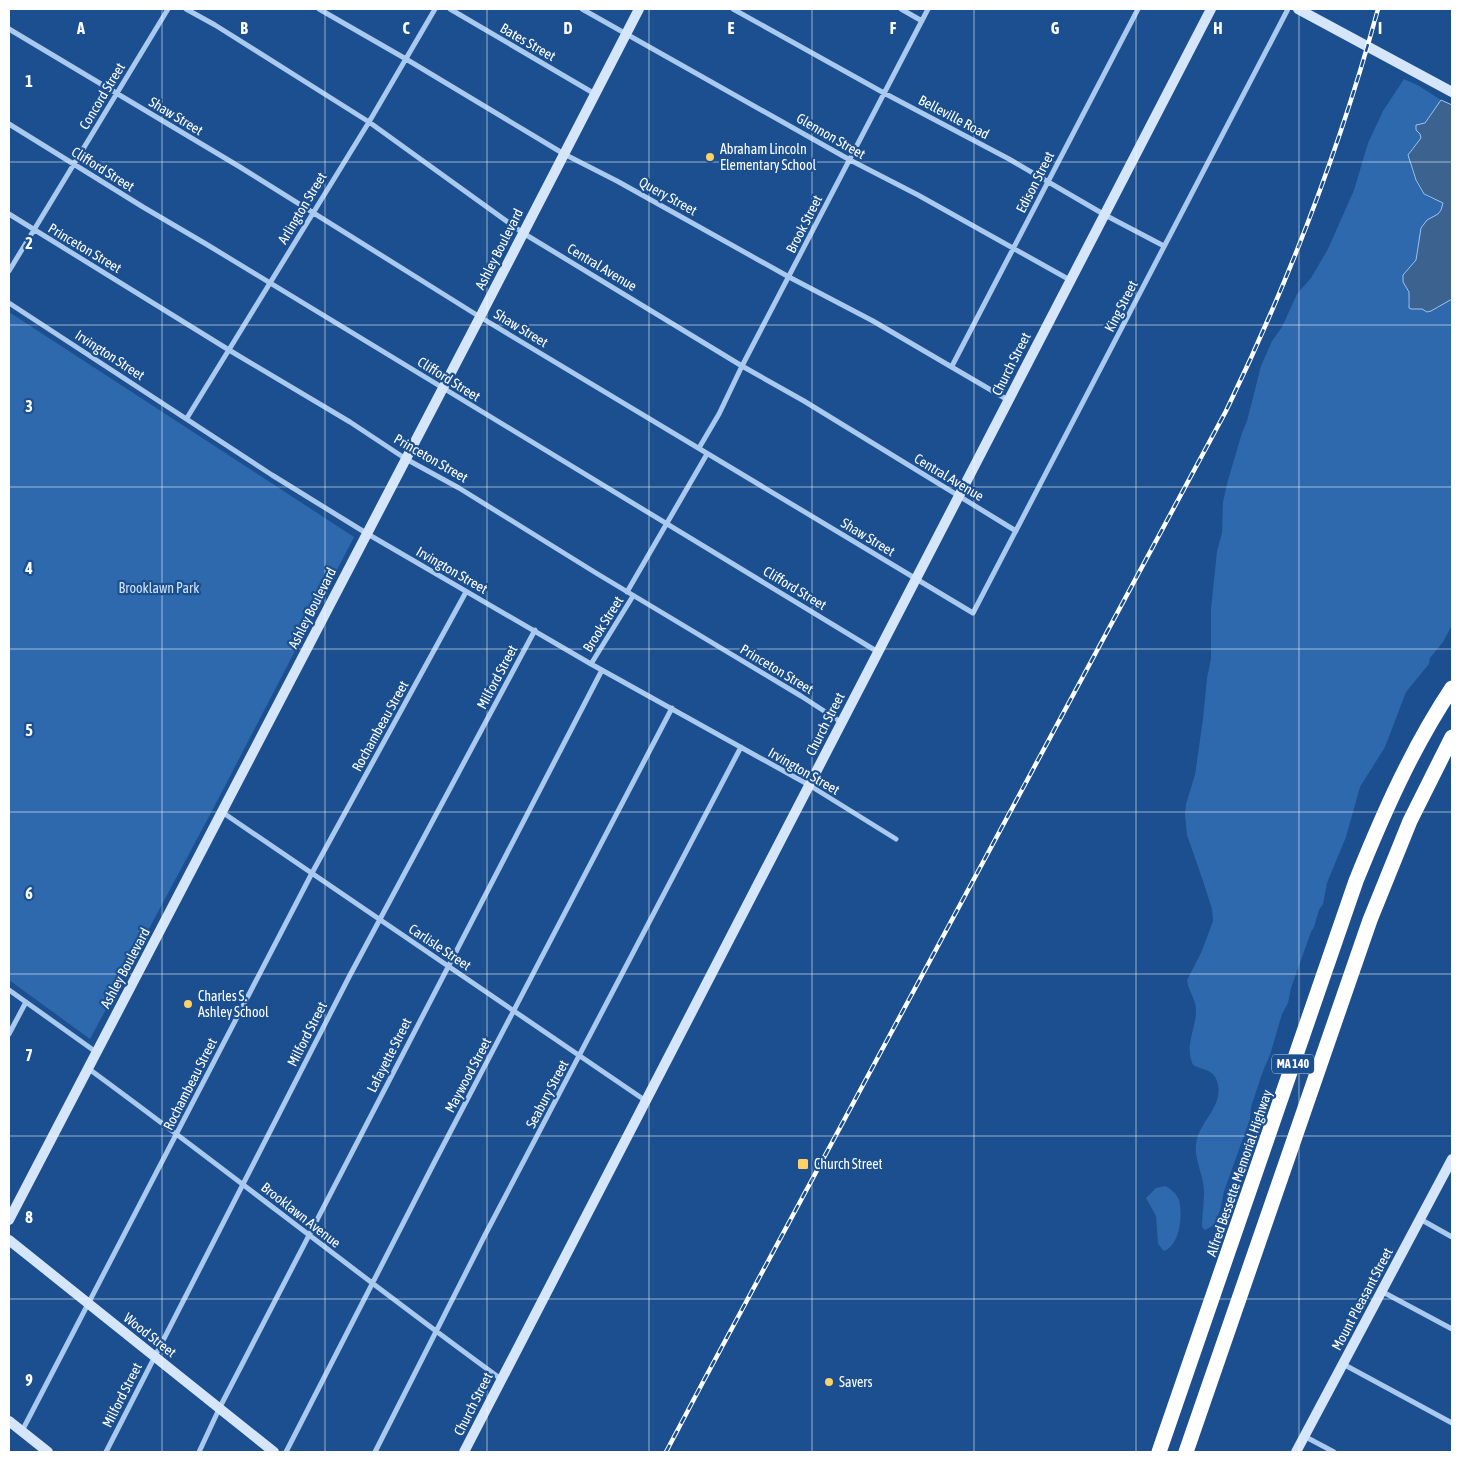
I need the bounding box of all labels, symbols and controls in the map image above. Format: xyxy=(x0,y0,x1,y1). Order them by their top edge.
text: A xyxy=(76,19,85,37)
text: B xyxy=(240,19,248,37)
text: C xyxy=(402,19,410,37)
text: D xyxy=(564,19,573,37)
text: E xyxy=(728,19,735,37)
text: F xyxy=(890,19,897,37)
text: G xyxy=(1051,19,1060,37)
text: H xyxy=(1213,19,1223,37)
text: I xyxy=(1378,19,1382,37)
street label: Bates Street xyxy=(498,20,558,64)
street label: Concord Street xyxy=(76,60,128,132)
text: 1 xyxy=(25,72,33,90)
street label: Belleville Road xyxy=(916,92,992,142)
street label: Shaw Street xyxy=(146,94,206,138)
street label: Glennon Street xyxy=(794,110,868,162)
place label: Abraham Lincoln Elementary School xyxy=(720,141,816,173)
street label: Clifford Street xyxy=(69,143,137,195)
street label: Edison Street xyxy=(1013,149,1057,215)
marker: Abraham Lincoln Elementary School xyxy=(704,151,716,163)
street label: Arlington Street xyxy=(274,169,330,247)
street label: Query Street xyxy=(636,174,700,218)
street label: Brook Street xyxy=(783,192,825,256)
street label: Ashley Boulevard xyxy=(472,206,526,292)
street label: Princeton Street xyxy=(46,220,124,276)
text: 2 xyxy=(25,234,33,252)
street label: Central Avenue xyxy=(564,240,640,294)
street label: King Street xyxy=(1101,278,1141,334)
street label: Shaw Street xyxy=(491,306,551,350)
street label: Irvington Street xyxy=(72,327,148,383)
street label: Church Street xyxy=(988,330,1034,398)
street label: Clifford Street xyxy=(415,353,483,405)
text: 3 xyxy=(25,397,33,415)
street label: Princeton Street xyxy=(391,430,471,486)
street label: Central Avenue xyxy=(911,450,987,504)
street label: Shaw Street xyxy=(838,515,898,559)
street label: Irvington Street xyxy=(414,543,490,597)
text: 4 xyxy=(24,559,33,577)
street label: Clifford Street xyxy=(761,563,829,613)
street label: Ashley Boulevard xyxy=(285,565,339,651)
park label: Brooklawn Park xyxy=(119,580,199,596)
street label: Brook Street xyxy=(580,593,626,655)
street label: Princeton Street xyxy=(738,641,816,697)
street label: Milford Street xyxy=(473,642,521,712)
street label: Rochambeau Street xyxy=(349,678,411,774)
street label: Church Street xyxy=(802,690,848,758)
text: 5 xyxy=(25,721,33,739)
street label: Irvington Street xyxy=(766,744,842,798)
text: 6 xyxy=(25,884,33,902)
street label: Carlisle Street xyxy=(406,920,474,974)
street label: Ashley Boulevard xyxy=(97,925,153,1011)
place label: Charles S. Ashley School xyxy=(198,988,269,1020)
marker: Charles S. Ashley School xyxy=(182,998,194,1010)
street label: Milford Street xyxy=(284,999,330,1069)
street label: Lafayette Street xyxy=(363,1015,415,1095)
street label: Rochambeau Street xyxy=(160,1035,220,1133)
street label: Maywood Street xyxy=(442,1035,494,1115)
text: 7 xyxy=(25,1046,33,1064)
road number: MA 140 xyxy=(1272,1054,1314,1074)
street label: Seabury Street xyxy=(522,1057,572,1131)
street label: Alfred Bessette Memorial Highway xyxy=(1203,1087,1275,1259)
place label: Church Street xyxy=(814,1156,883,1172)
marker: Church Street xyxy=(796,1157,810,1171)
street label: Brooklawn Avenue xyxy=(258,1179,344,1251)
text: 8 xyxy=(25,1208,33,1226)
street label: Mount Pleasant Street xyxy=(1328,1245,1396,1353)
street label: Wood Street xyxy=(121,1310,179,1360)
street label: Milford Street xyxy=(99,1360,145,1430)
street label: Church Street xyxy=(450,1370,496,1438)
text: 9 xyxy=(25,1371,33,1389)
place label: Savers xyxy=(839,1374,873,1390)
marker: Savers xyxy=(823,1376,835,1388)

